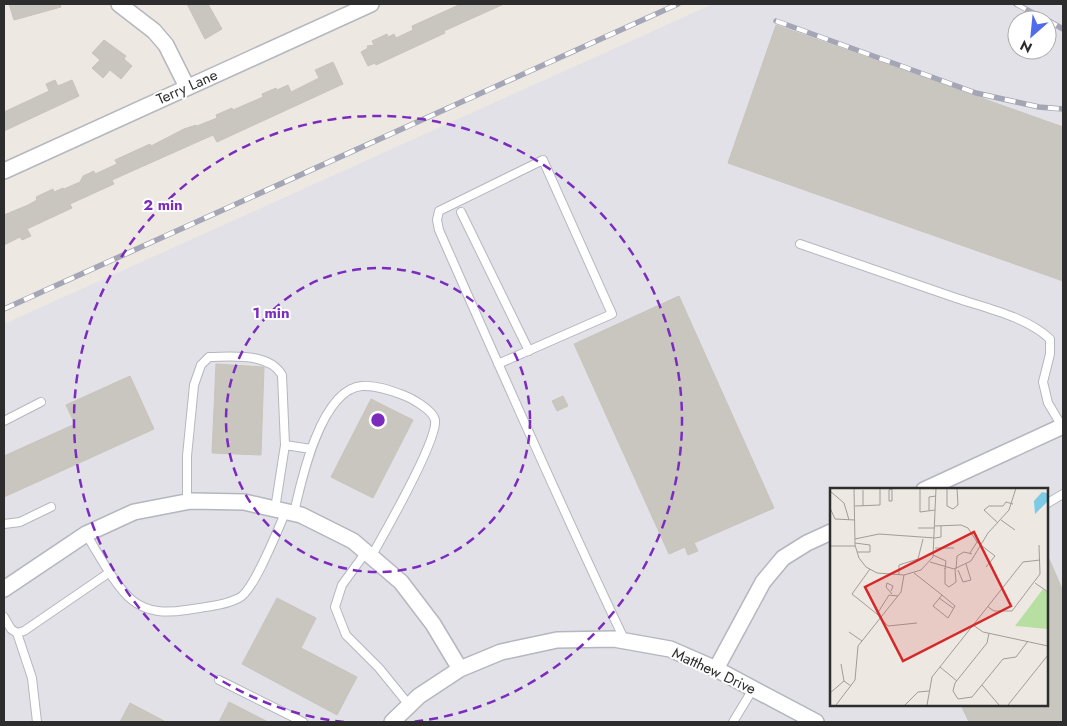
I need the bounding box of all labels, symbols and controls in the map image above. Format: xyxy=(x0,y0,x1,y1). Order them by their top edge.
north arrow xyxy=(1007,10,1057,60)
text: N xyxy=(1017,35,1036,58)
street label: Terry Lane xyxy=(153,64,221,110)
text: 2 min xyxy=(143,194,183,216)
text: 1 min xyxy=(252,302,290,324)
centre of rings xyxy=(369,411,387,429)
inset map xyxy=(830,488,1047,706)
street label: Matthew Drive xyxy=(669,642,760,700)

